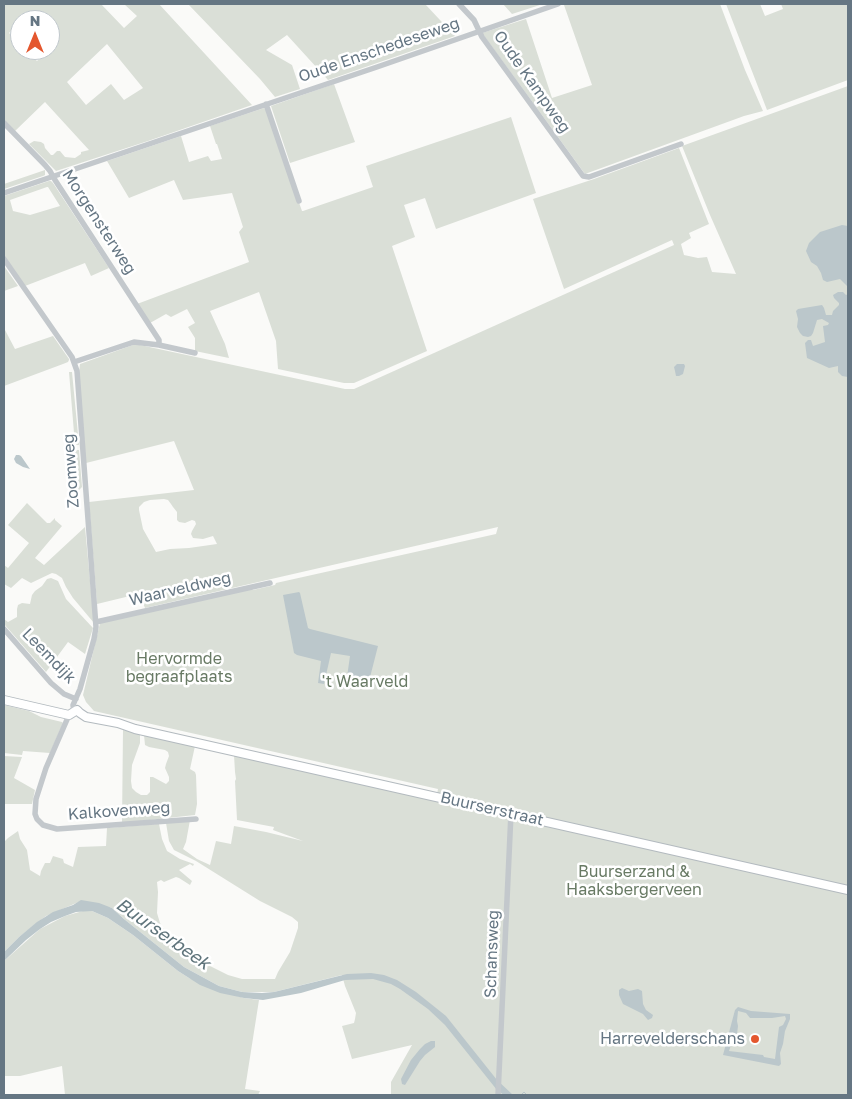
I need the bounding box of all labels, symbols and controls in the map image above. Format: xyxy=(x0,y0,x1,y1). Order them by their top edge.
north arrow xyxy=(10,10,60,60)
text: N xyxy=(30,12,40,29)
street label: Oude Enschedeseweg xyxy=(296,13,462,87)
street label: Oude Kampweg xyxy=(490,27,574,137)
street label: Morgensterweg xyxy=(58,166,140,278)
street label: Zoomweg xyxy=(59,433,83,509)
street label: Waarveldweg xyxy=(127,568,233,610)
street label: Leemdijk xyxy=(18,624,80,688)
park label: Hervormde begraafplaats xyxy=(126,649,232,687)
park label: 't Waarveld xyxy=(322,672,408,692)
street label: Buurserstraat xyxy=(438,788,546,830)
street label: Kalkovenweg xyxy=(67,798,171,824)
park label: Buurserzand & Haaksbergerveen xyxy=(566,862,702,900)
water label: Buurserbeek xyxy=(112,894,214,974)
street label: Schansweg xyxy=(481,910,503,998)
place label: Harrevelderschans xyxy=(600,1029,745,1049)
marker: Harrevelderschans xyxy=(749,1033,761,1045)

